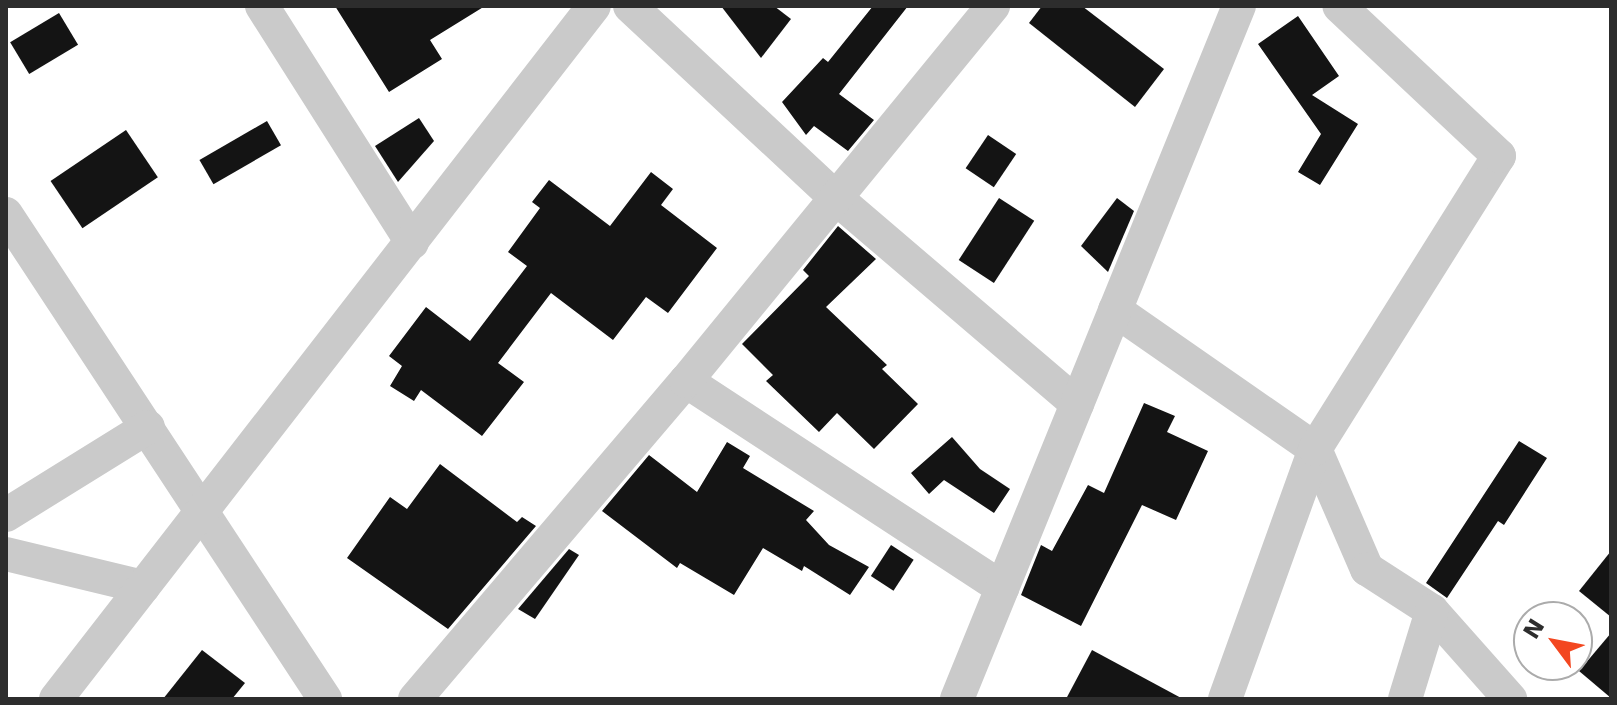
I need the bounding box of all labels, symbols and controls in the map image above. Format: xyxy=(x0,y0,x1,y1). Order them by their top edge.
north arrow xyxy=(1513,601,1593,681)
text: N xyxy=(1518,615,1549,644)

